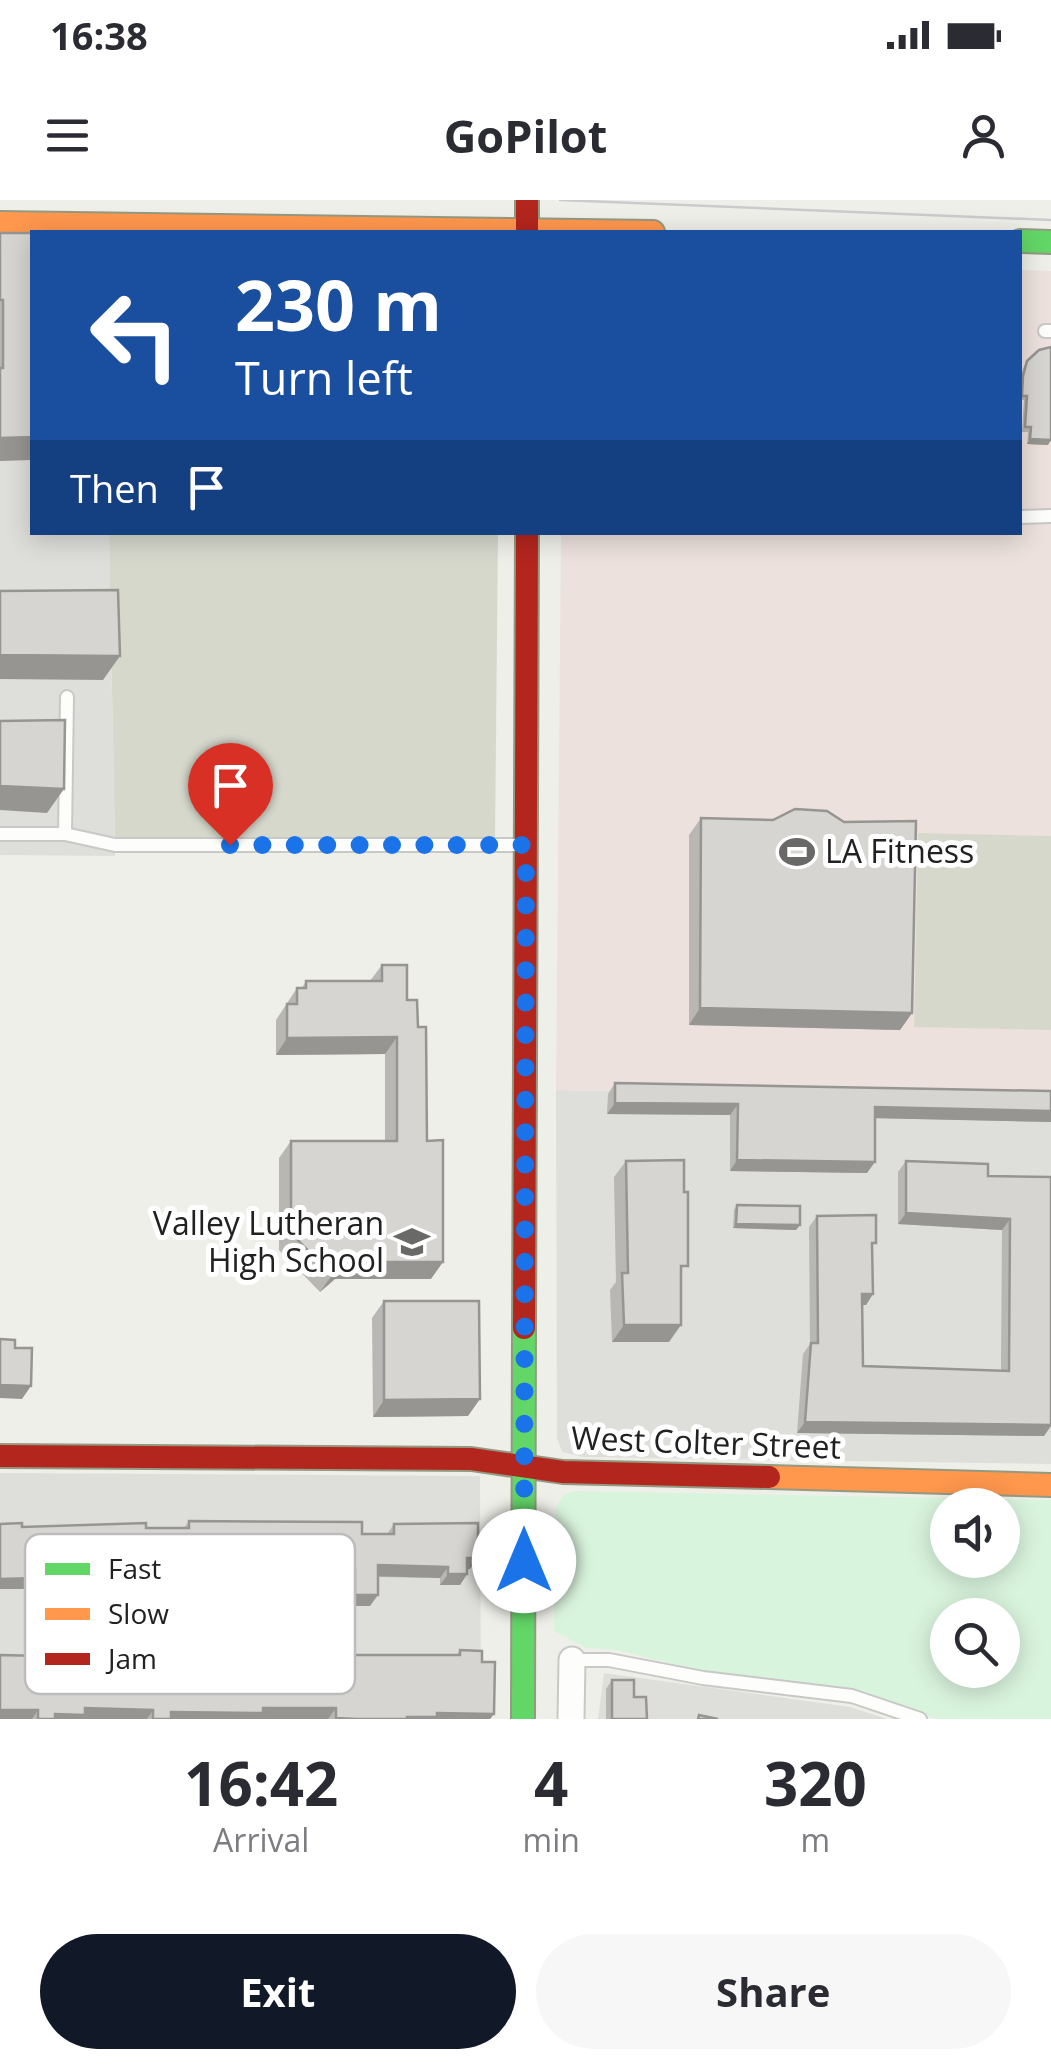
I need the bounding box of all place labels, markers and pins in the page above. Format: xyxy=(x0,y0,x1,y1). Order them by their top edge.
pin xyxy=(188,743,273,846)
place label: LA Fitness xyxy=(825,829,974,872)
sports icon: LA Fitness xyxy=(778,833,816,871)
place label: Valley Lutheran High School xyxy=(153,1201,384,1281)
school or university icon: Valley Lutheran High School xyxy=(393,1223,431,1261)

